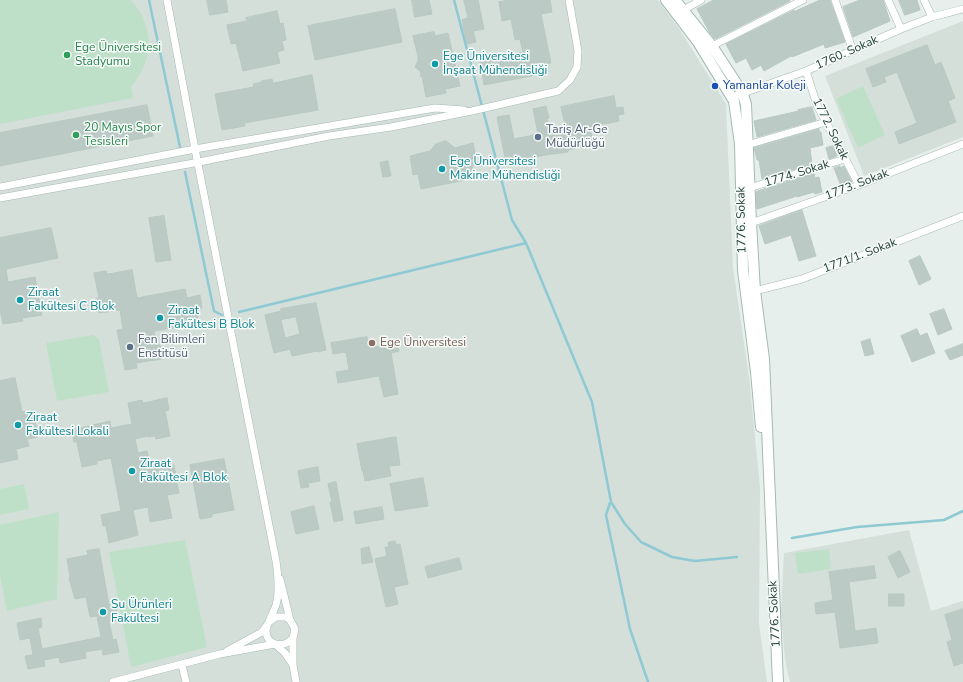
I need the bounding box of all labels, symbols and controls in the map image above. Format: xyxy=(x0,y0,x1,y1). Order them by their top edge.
street label: 1760. Sokak xyxy=(813,33,881,73)
place label: Ege Üniversitesi Stadyumu xyxy=(75,41,161,69)
marker: Ege Üniversitesi Stadyumu xyxy=(62,50,72,60)
place label: Ege Üniversitesi İnşaat Mühendisliği xyxy=(443,50,547,78)
marker: Ege Üniversitesi İnşaat Mühendisliği xyxy=(430,59,440,69)
place label: Yamanlar Koleji xyxy=(723,79,806,93)
marker: Yamanlar Koleji xyxy=(710,81,720,91)
street label: 1772. Sokak xyxy=(809,96,851,162)
place label: 20 Mayıs Spor Tesisleri xyxy=(84,121,161,149)
place label: Tariş Ar-Ge Müdürlüğü xyxy=(546,123,608,151)
marker: 20 Mayıs Spor Tesisleri xyxy=(71,130,81,140)
marker: Tariş Ar-Ge Müdürlüğü xyxy=(533,132,543,142)
place label: Ege Üniversitesi Makine Mühendisliği xyxy=(450,155,560,183)
street label: 1774. Sokak xyxy=(763,157,831,191)
marker: Ege Üniversitesi Makine Mühendisliği xyxy=(437,164,447,174)
street label: 1773. Sokak xyxy=(823,166,891,204)
street label: 1776. Sokak xyxy=(734,186,750,254)
street label: 1771/1. Sokak xyxy=(821,235,899,277)
place label: Ziraat Fakültesi C Blok xyxy=(28,286,114,314)
marker: Ziraat Fakültesi C Blok xyxy=(15,295,25,305)
place label: Ziraat Fakültesi B Blok xyxy=(168,304,255,332)
marker: Ziraat Fakültesi B Blok xyxy=(155,313,165,323)
place label: Fen Bilimleri Enstitüsü xyxy=(138,333,205,361)
place label: Ege Üniversitesi xyxy=(380,336,466,350)
marker: Ege Üniversitesi xyxy=(367,338,377,348)
marker: Fen Bilimleri Enstitüsü xyxy=(125,342,135,352)
place label: Ziraat Fakültesi Lokali xyxy=(26,411,109,439)
marker: Ziraat Fakültesi Lokali xyxy=(13,420,23,430)
place label: Ziraat Fakültesi A Blok xyxy=(140,457,227,485)
marker: Ziraat Fakültesi A Blok xyxy=(127,466,137,476)
street label: 1776. Sokak xyxy=(766,580,784,648)
place label: Su Ürünleri Fakültesi xyxy=(111,598,172,626)
marker: Su Ürünleri Fakültesi xyxy=(98,607,108,617)

